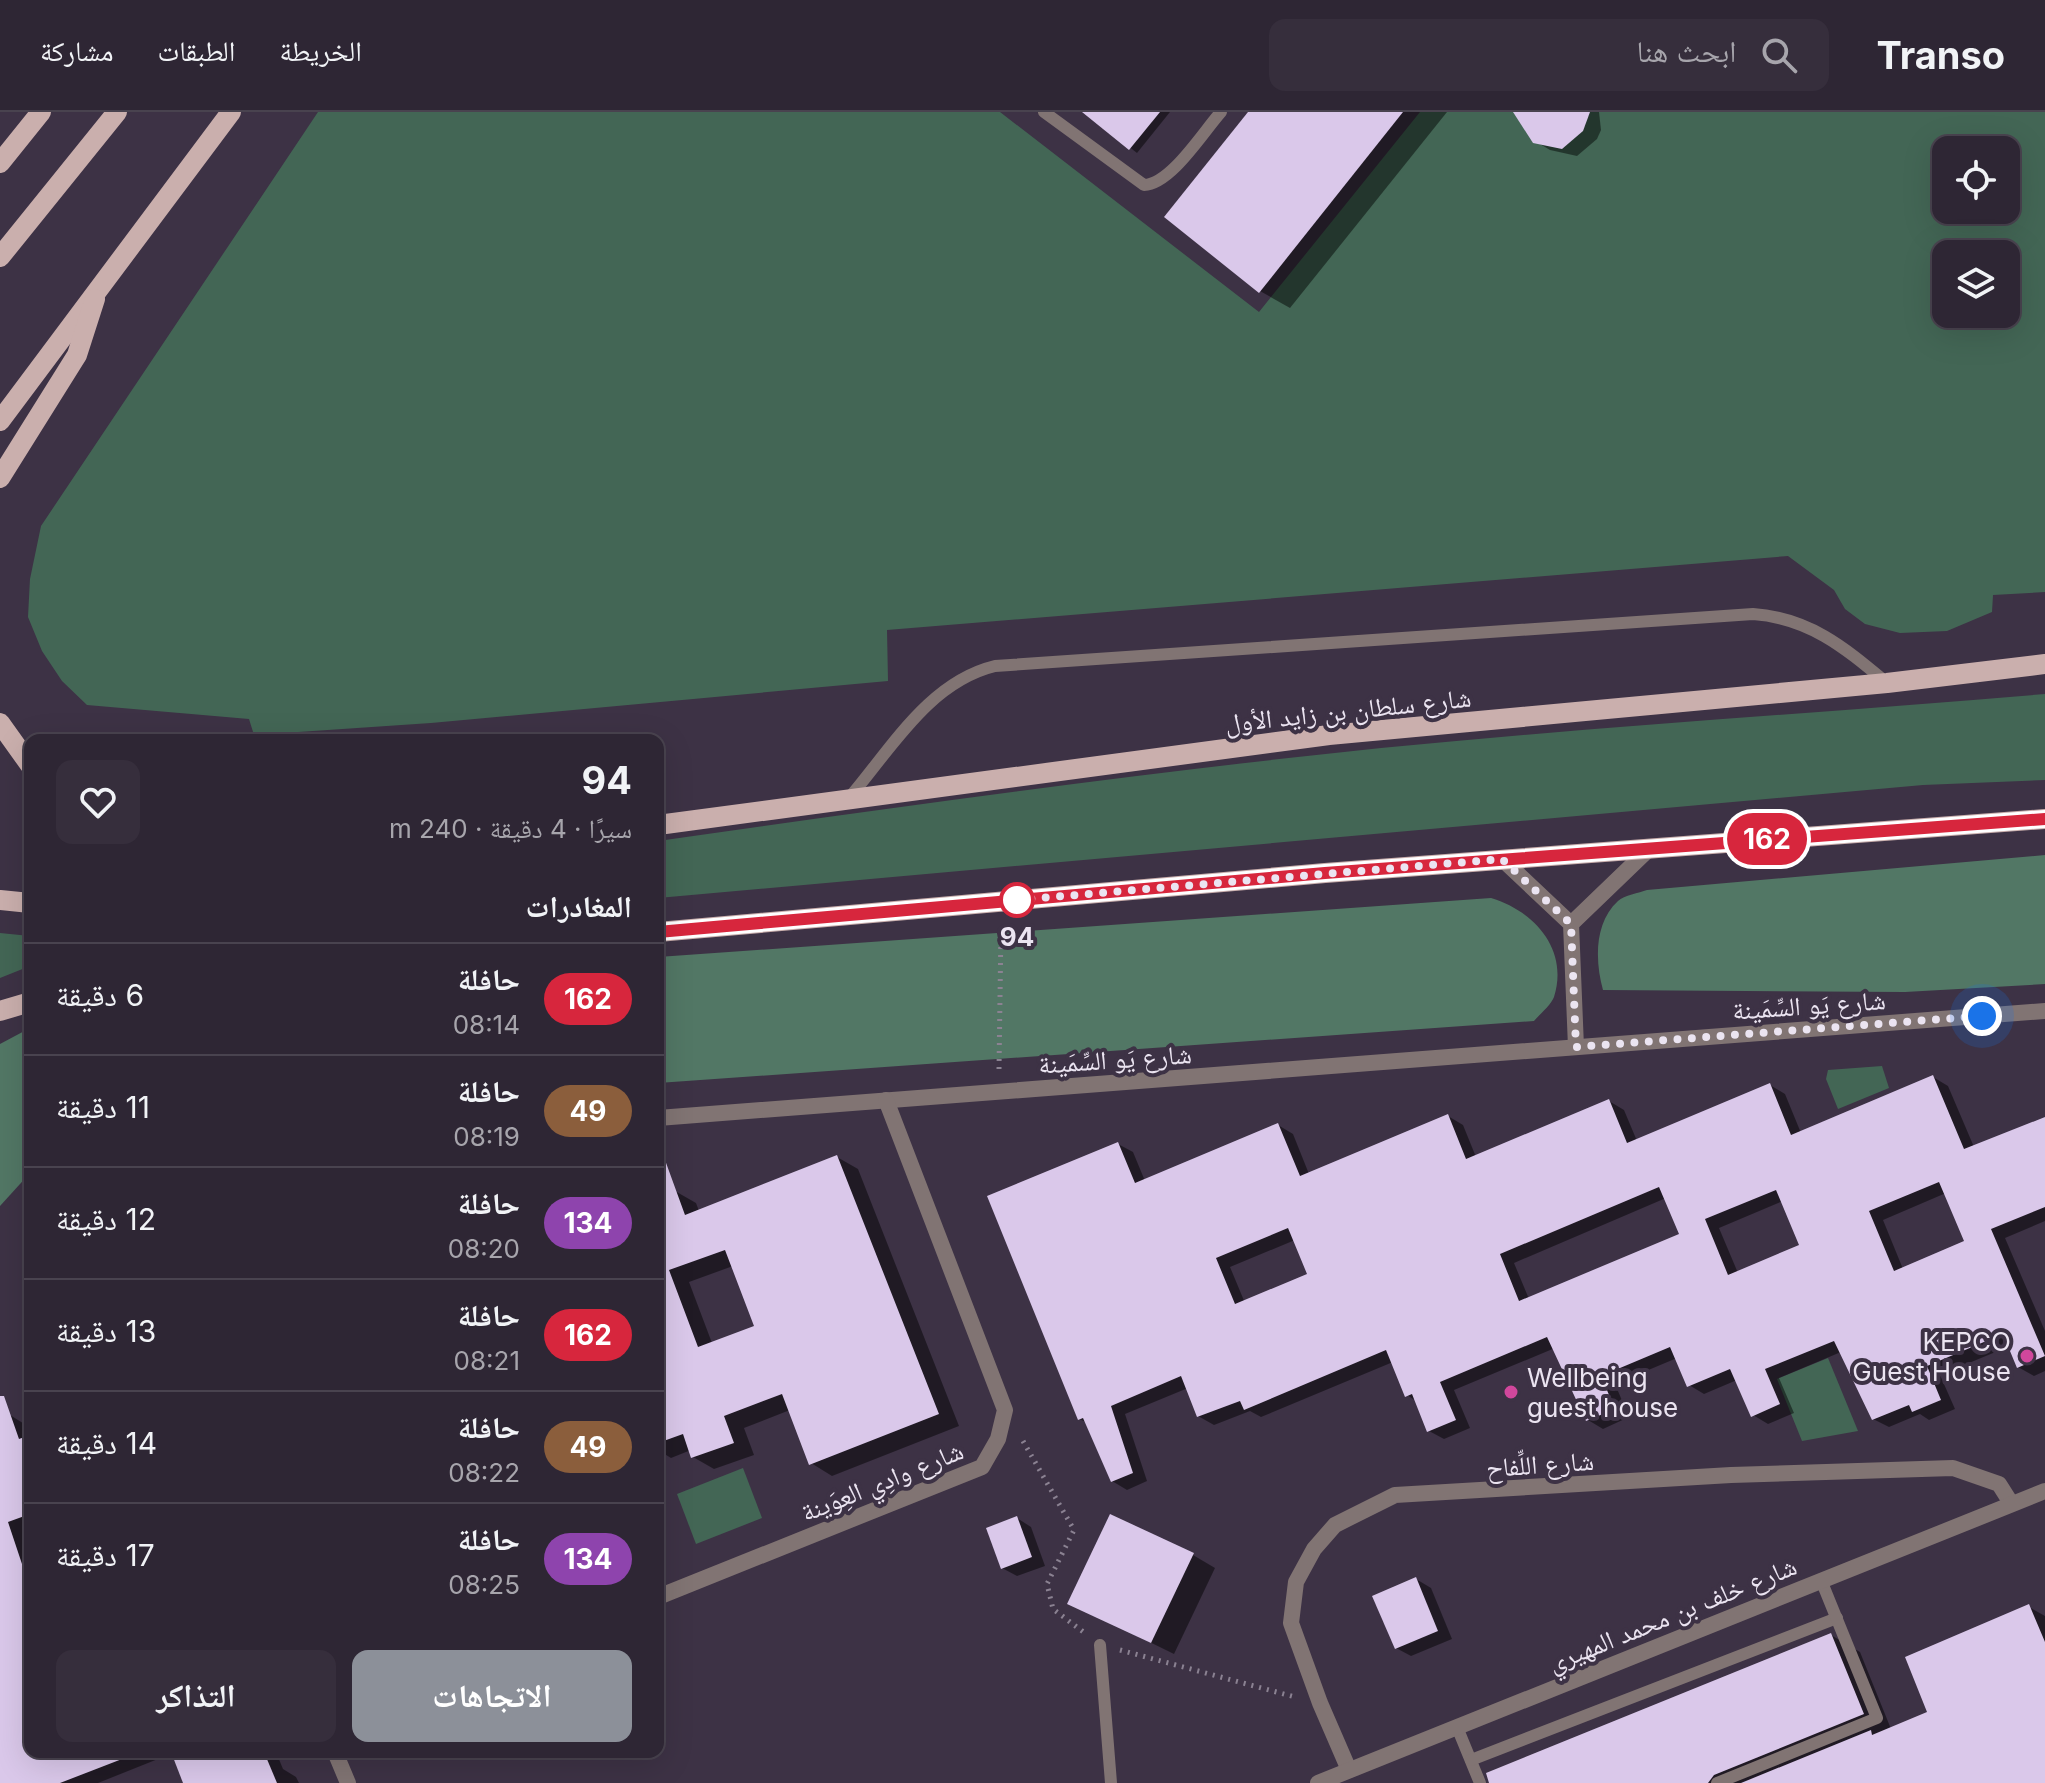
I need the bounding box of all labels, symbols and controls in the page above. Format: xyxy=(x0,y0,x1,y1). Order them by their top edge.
search box xyxy=(1269,19,1829,91)
text: Transo xyxy=(1877,32,2005,78)
text: ابحث هنا xyxy=(1637,33,1737,69)
icon: search xyxy=(1757,33,1801,77)
text: مشاركة xyxy=(40,34,114,68)
text: الطبقات xyxy=(158,34,235,68)
text: الخريطة xyxy=(279,34,362,68)
map controls xyxy=(1932,136,2020,328)
button: locate xyxy=(1932,136,2020,224)
button: layers xyxy=(1932,240,2020,328)
street label: شارع سلطان بن زايد الأول xyxy=(1223,682,1473,739)
text: 94 xyxy=(582,757,632,803)
button: heart xyxy=(56,760,140,844)
text: سيرًا · 4 دقيقة · 240 m xyxy=(389,813,632,844)
line badge: 162 xyxy=(1721,813,1813,865)
text: 162 xyxy=(1743,822,1791,856)
marker: 94 xyxy=(1000,883,1034,917)
text: المغادرات xyxy=(525,888,632,924)
place label: 94 xyxy=(1000,921,1034,952)
text: حافلة xyxy=(458,961,520,997)
text: 6 دقيقة xyxy=(56,977,144,1013)
text: 162 xyxy=(564,982,612,1016)
street label: شارع يَو السِّمَينة xyxy=(1731,984,1887,1027)
your location xyxy=(1962,996,2002,1036)
text: 08:14 xyxy=(453,1009,520,1040)
street label: شارع يَو السِّمَينة xyxy=(1037,1038,1193,1081)
text: حافلة xyxy=(458,1073,520,1109)
text: 11 دقيقة xyxy=(56,1089,150,1125)
text: 49 xyxy=(569,1094,607,1128)
text: 08:19 xyxy=(453,1121,520,1152)
text: حافلة xyxy=(458,1185,520,1221)
text: 12 دقيقة xyxy=(56,1201,156,1237)
text: 134 xyxy=(563,1206,613,1240)
text: 08:20 xyxy=(448,1233,520,1264)
text: حافلة xyxy=(458,1297,520,1333)
text: 13 دقيقة xyxy=(56,1313,156,1349)
text: 162 xyxy=(564,1318,612,1352)
place label: KEPCO Guest House xyxy=(1852,1326,2011,1387)
text: 08:21 xyxy=(454,1345,520,1376)
marker: KEPCO Guest House xyxy=(2018,1347,2036,1365)
place label: Wellbeing guest house xyxy=(1527,1362,1678,1423)
marker: Wellbeing guest house xyxy=(1502,1383,1520,1401)
text: حافلة xyxy=(458,1409,520,1445)
text: 14 دقيقة xyxy=(56,1425,157,1461)
text: 49 xyxy=(569,1430,607,1464)
street label: شارع وادِي العِوَينة xyxy=(796,1434,970,1533)
street label: شارع اللِّفاح xyxy=(1485,1444,1595,1484)
text: 08:22 xyxy=(448,1457,520,1488)
text: حافلة xyxy=(458,1521,520,1557)
text: 17 دقيقة xyxy=(56,1537,155,1573)
text: 134 xyxy=(563,1542,613,1576)
street label: شارع خلف بن محمد المهيري xyxy=(1543,1550,1803,1683)
text: 08:25 xyxy=(448,1569,520,1600)
button: التذاكر xyxy=(56,1650,336,1742)
button: الاتجاهات xyxy=(352,1650,632,1742)

